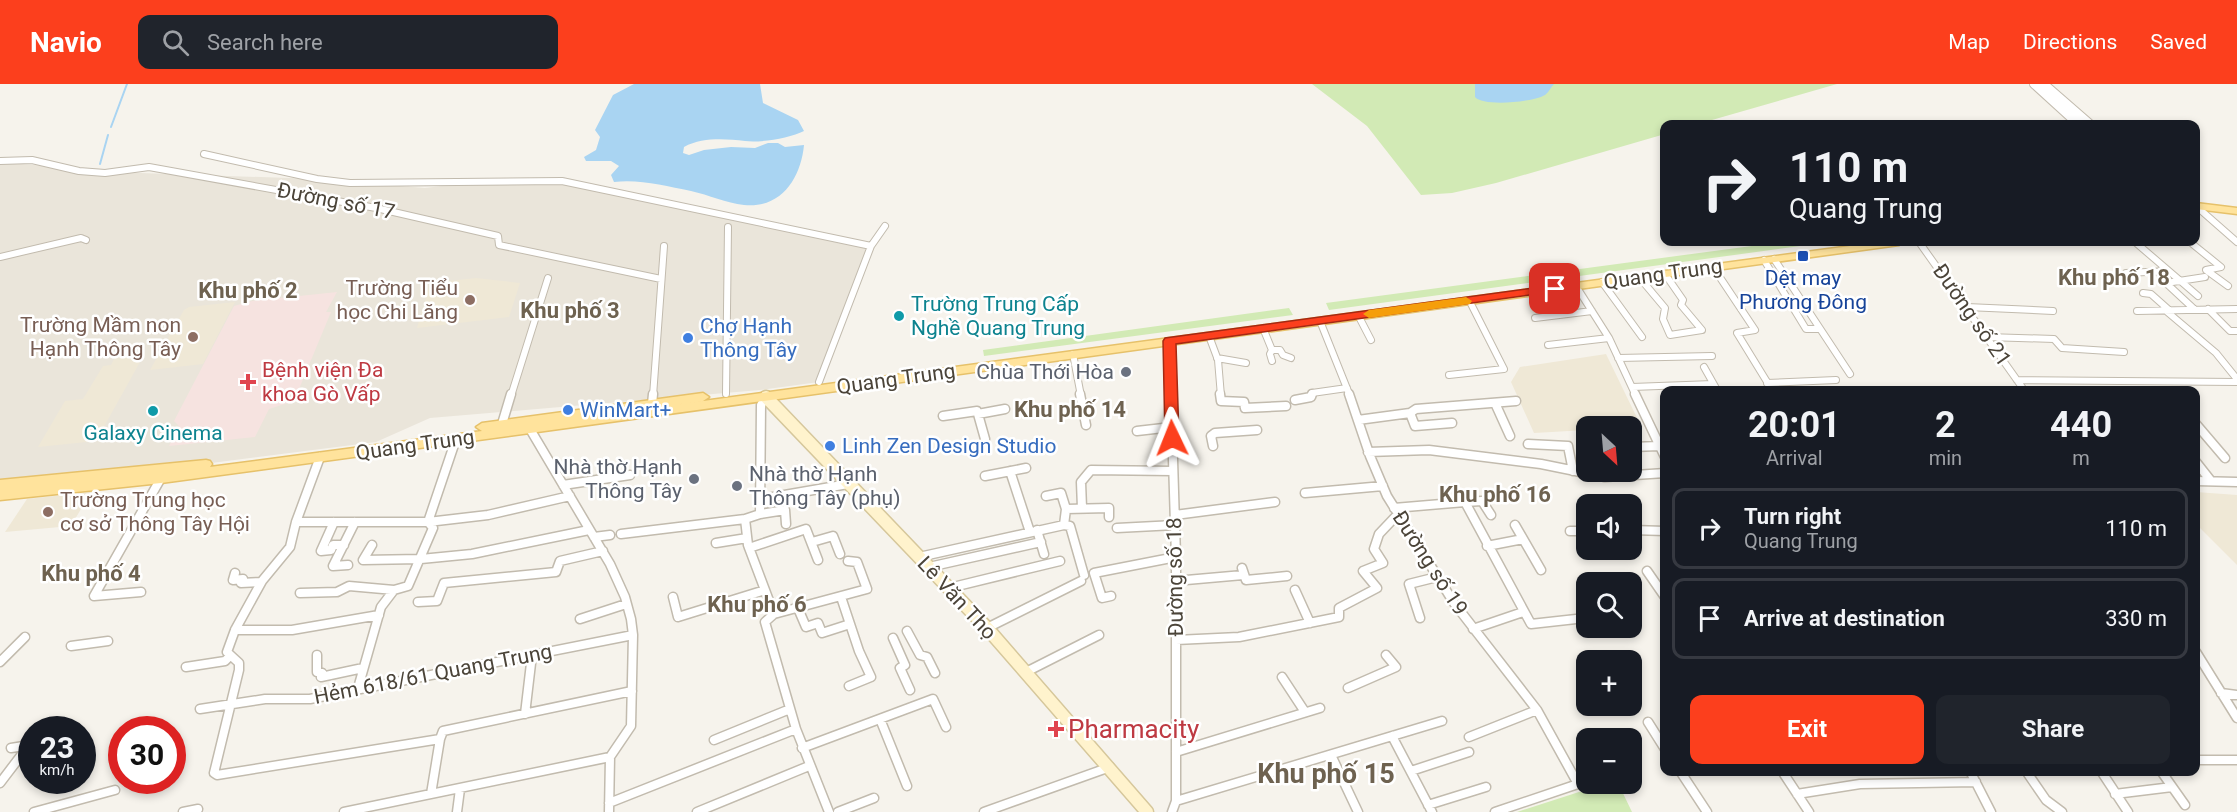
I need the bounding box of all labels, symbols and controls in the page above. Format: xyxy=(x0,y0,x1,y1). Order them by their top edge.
search box xyxy=(138,15,558,69)
text: Navio xyxy=(30,26,102,59)
icon: search xyxy=(159,26,192,59)
text: Search here xyxy=(207,30,323,55)
text: Map xyxy=(1948,30,1990,54)
text: Directions xyxy=(2023,30,2117,54)
text: Saved xyxy=(2150,30,2207,54)
text: 110 m xyxy=(1789,143,1908,192)
icon: right xyxy=(1690,144,1768,222)
street label: Đường số 17 xyxy=(275,178,397,224)
text: Quang Trung xyxy=(1789,193,1943,225)
marker: Dệt may Phương Đông xyxy=(1796,249,1810,263)
street label: Quang Trung xyxy=(1602,254,1724,294)
street label: Đường số 21 xyxy=(1928,259,2016,371)
pin xyxy=(1529,263,1580,314)
district label: Khu phố 18 xyxy=(2058,265,2170,290)
place label: Dệt may Phương Đông xyxy=(1739,266,1867,314)
icon: arrive xyxy=(1538,272,1571,305)
place label: Trường Tiểu học Chi Lăng xyxy=(337,276,458,324)
district label: Khu phố 2 xyxy=(198,278,298,303)
place label: Trường Trung Cấp Nghề Quang Trung xyxy=(911,292,1085,340)
marker: Trường Tiểu học Chi Lăng xyxy=(463,293,477,307)
district label: Khu phố 3 xyxy=(520,298,620,323)
marker: Trường Trung Cấp Nghề Quang Trung xyxy=(892,309,906,323)
place label: Trường Mầm non Hạnh Thông Tây xyxy=(20,313,181,361)
place label: Chợ Hạnh Thông Tây xyxy=(700,314,797,362)
marker: Trường Mầm non Hạnh Thông Tây xyxy=(186,330,200,344)
marker: Chợ Hạnh Thông Tây xyxy=(681,331,695,345)
place label: Bệnh viện Đa khoa Gò Vấp xyxy=(262,358,383,406)
street label: Quang Trung xyxy=(835,359,957,399)
place label: Chùa Thới Hòa xyxy=(976,360,1114,384)
marker: Chùa Thới Hòa xyxy=(1119,365,1133,379)
marker: Bệnh viện Đa khoa Gò Vấp xyxy=(239,373,257,391)
district label: Khu phố 14 xyxy=(1014,397,1126,422)
place label: WinMart+ xyxy=(580,398,672,422)
marker: WinMart+ xyxy=(561,403,575,417)
marker: Galaxy Cinema xyxy=(146,404,160,418)
text: 20:01 xyxy=(1748,404,1841,446)
text: 2 xyxy=(1935,404,1956,446)
text: 440 xyxy=(2050,404,2112,446)
position arrow xyxy=(1140,406,1204,470)
north arrow xyxy=(1576,416,1642,482)
map controls xyxy=(1576,416,1642,794)
place label: Galaxy Cinema xyxy=(83,421,223,445)
street label: Quang Trung xyxy=(354,425,476,465)
place label: Linh Zen Design Studio xyxy=(842,434,1056,458)
marker: Linh Zen Design Studio xyxy=(823,439,837,453)
text: Arrival xyxy=(1766,446,1823,470)
text: min xyxy=(1929,446,1962,470)
text: m xyxy=(2072,446,2090,470)
place label: Nhà thờ Hạnh Thông Tây xyxy=(554,455,682,503)
place label: Nhà thờ Hạnh Thông Tây (phụ) xyxy=(749,462,900,510)
marker: Nhà thờ Hạnh Thông Tây xyxy=(687,472,701,486)
marker: Nhà thờ Hạnh Thông Tây (phụ) xyxy=(730,479,744,493)
district label: Khu phố 16 xyxy=(1439,482,1551,507)
place label: Trường Trung học cơ sở Thông Tây Hội xyxy=(60,488,250,536)
button: sound xyxy=(1576,494,1642,560)
text: Turn right xyxy=(1744,504,1841,529)
marker: Trường Trung học cơ sở Thông Tây Hội xyxy=(41,505,55,519)
street label: Đường số 19 xyxy=(1387,506,1473,620)
icon: right xyxy=(1693,512,1726,545)
text: 110 m xyxy=(2105,516,2167,541)
street label: Đường số 18 xyxy=(1162,517,1188,637)
text: Quang Trung xyxy=(1744,529,1858,553)
street label: Lê Văn Thọ xyxy=(913,552,1001,644)
district label: Khu phố 4 xyxy=(41,561,141,586)
button: search xyxy=(1576,572,1642,638)
district label: Khu phố 6 xyxy=(707,592,807,617)
icon: arrive xyxy=(1693,602,1726,635)
text: Arrive at destination xyxy=(1744,606,1945,631)
text: 330 m xyxy=(2105,606,2167,631)
street label: Hẻm 618/61 Quang Trung xyxy=(312,639,554,709)
button: + xyxy=(1576,650,1642,716)
button: Exit xyxy=(1690,695,1924,764)
button: Share xyxy=(1936,695,2170,764)
place label: Pharmacity xyxy=(1068,714,1199,744)
speed limit sign: 30 xyxy=(108,716,186,794)
marker: Pharmacity xyxy=(1049,722,1063,736)
button: − xyxy=(1576,728,1642,794)
text: 23 xyxy=(40,730,74,765)
district label: Khu phố 15 xyxy=(1257,758,1395,790)
text: km/h xyxy=(39,761,75,779)

